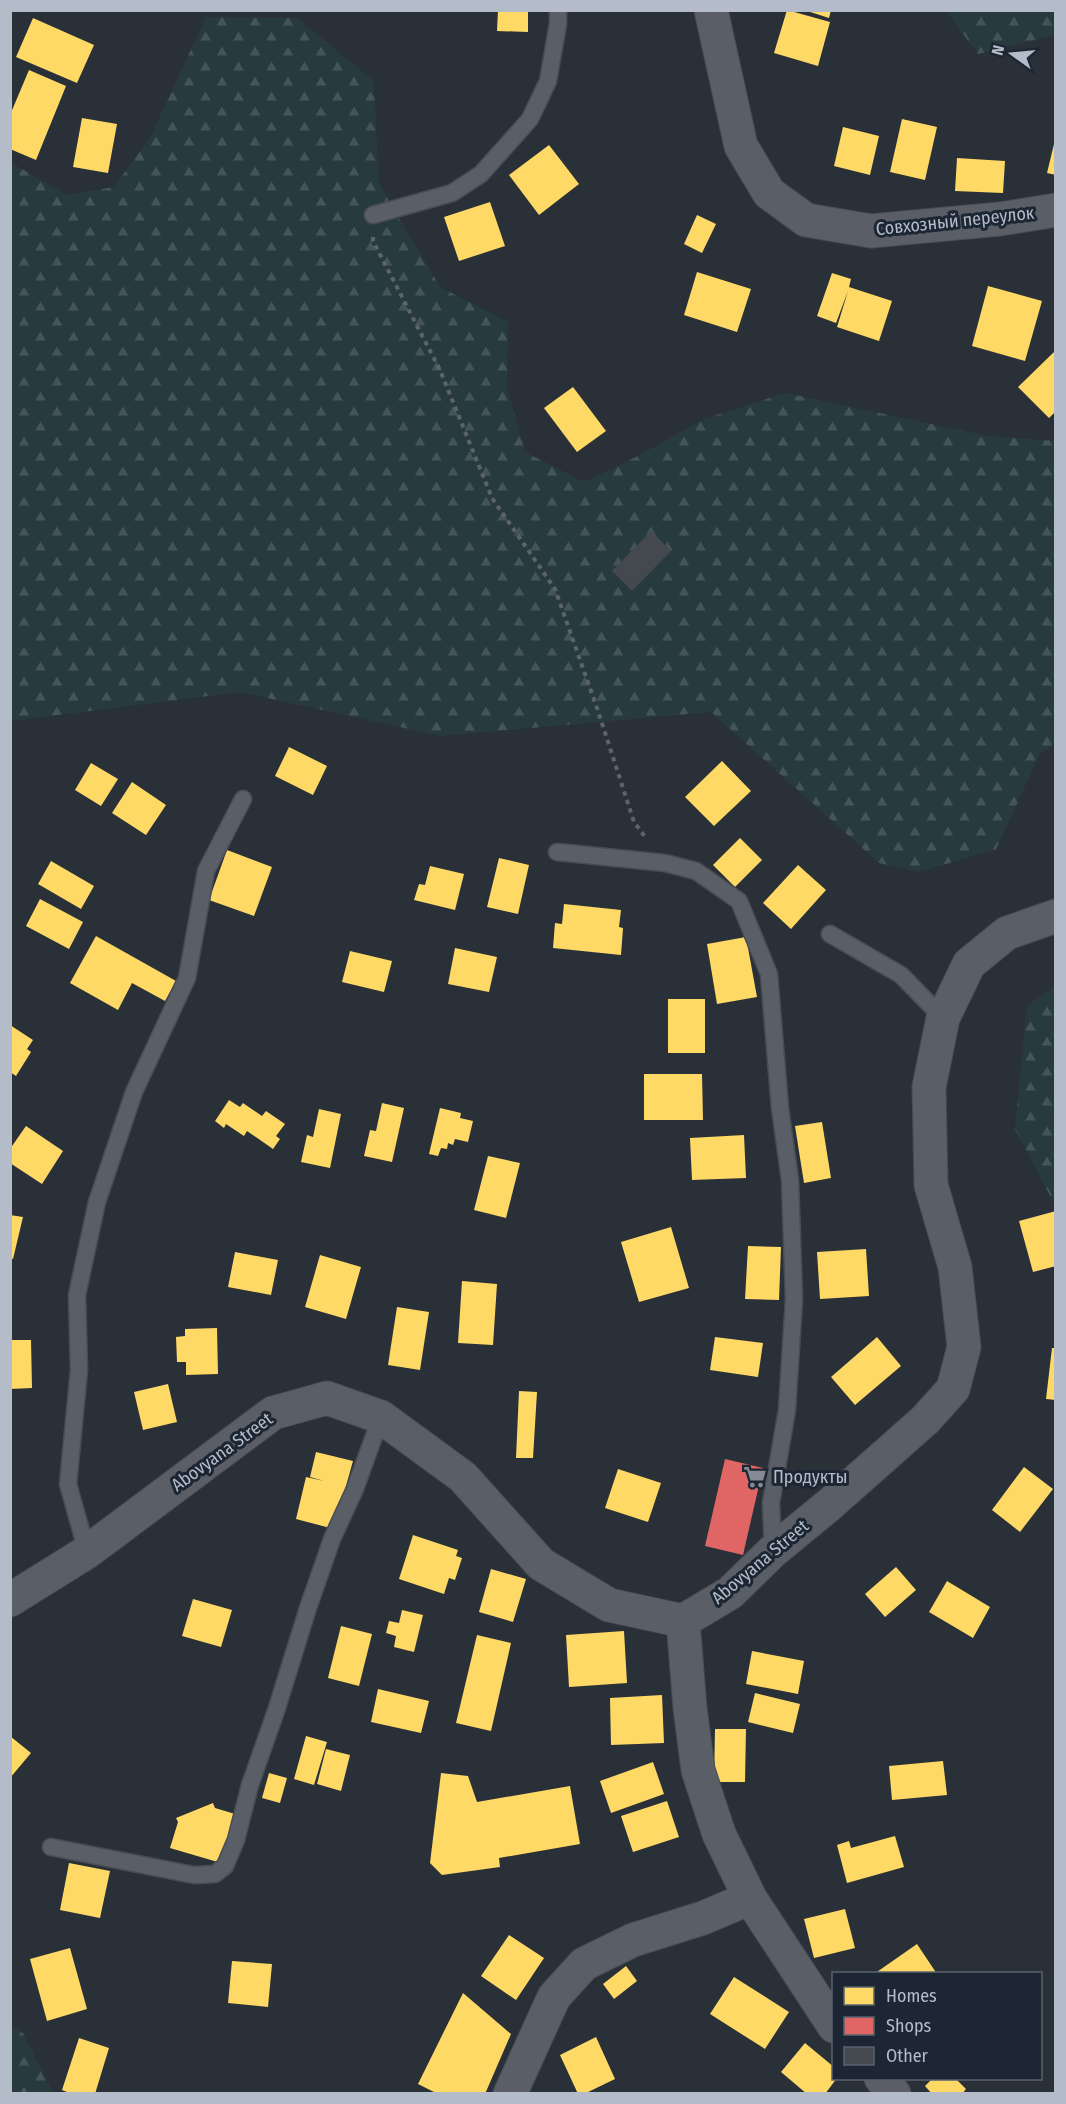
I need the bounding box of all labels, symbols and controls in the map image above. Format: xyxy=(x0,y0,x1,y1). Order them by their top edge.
north arrow xyxy=(982,24,1042,84)
text: N xyxy=(988,43,1008,57)
street label: Совхозный переулок xyxy=(875,202,1036,240)
street label: Abovyana Street xyxy=(167,1408,277,1496)
supermarket icon: Продукты xyxy=(742,1464,768,1490)
place label: Продукты xyxy=(773,1466,848,1488)
street label: Abovyana Street xyxy=(707,1515,813,1609)
legend xyxy=(832,1972,1042,2080)
text: Homes xyxy=(886,1985,937,2007)
text: Shops xyxy=(886,2015,931,2037)
text: Other xyxy=(886,2045,929,2067)

